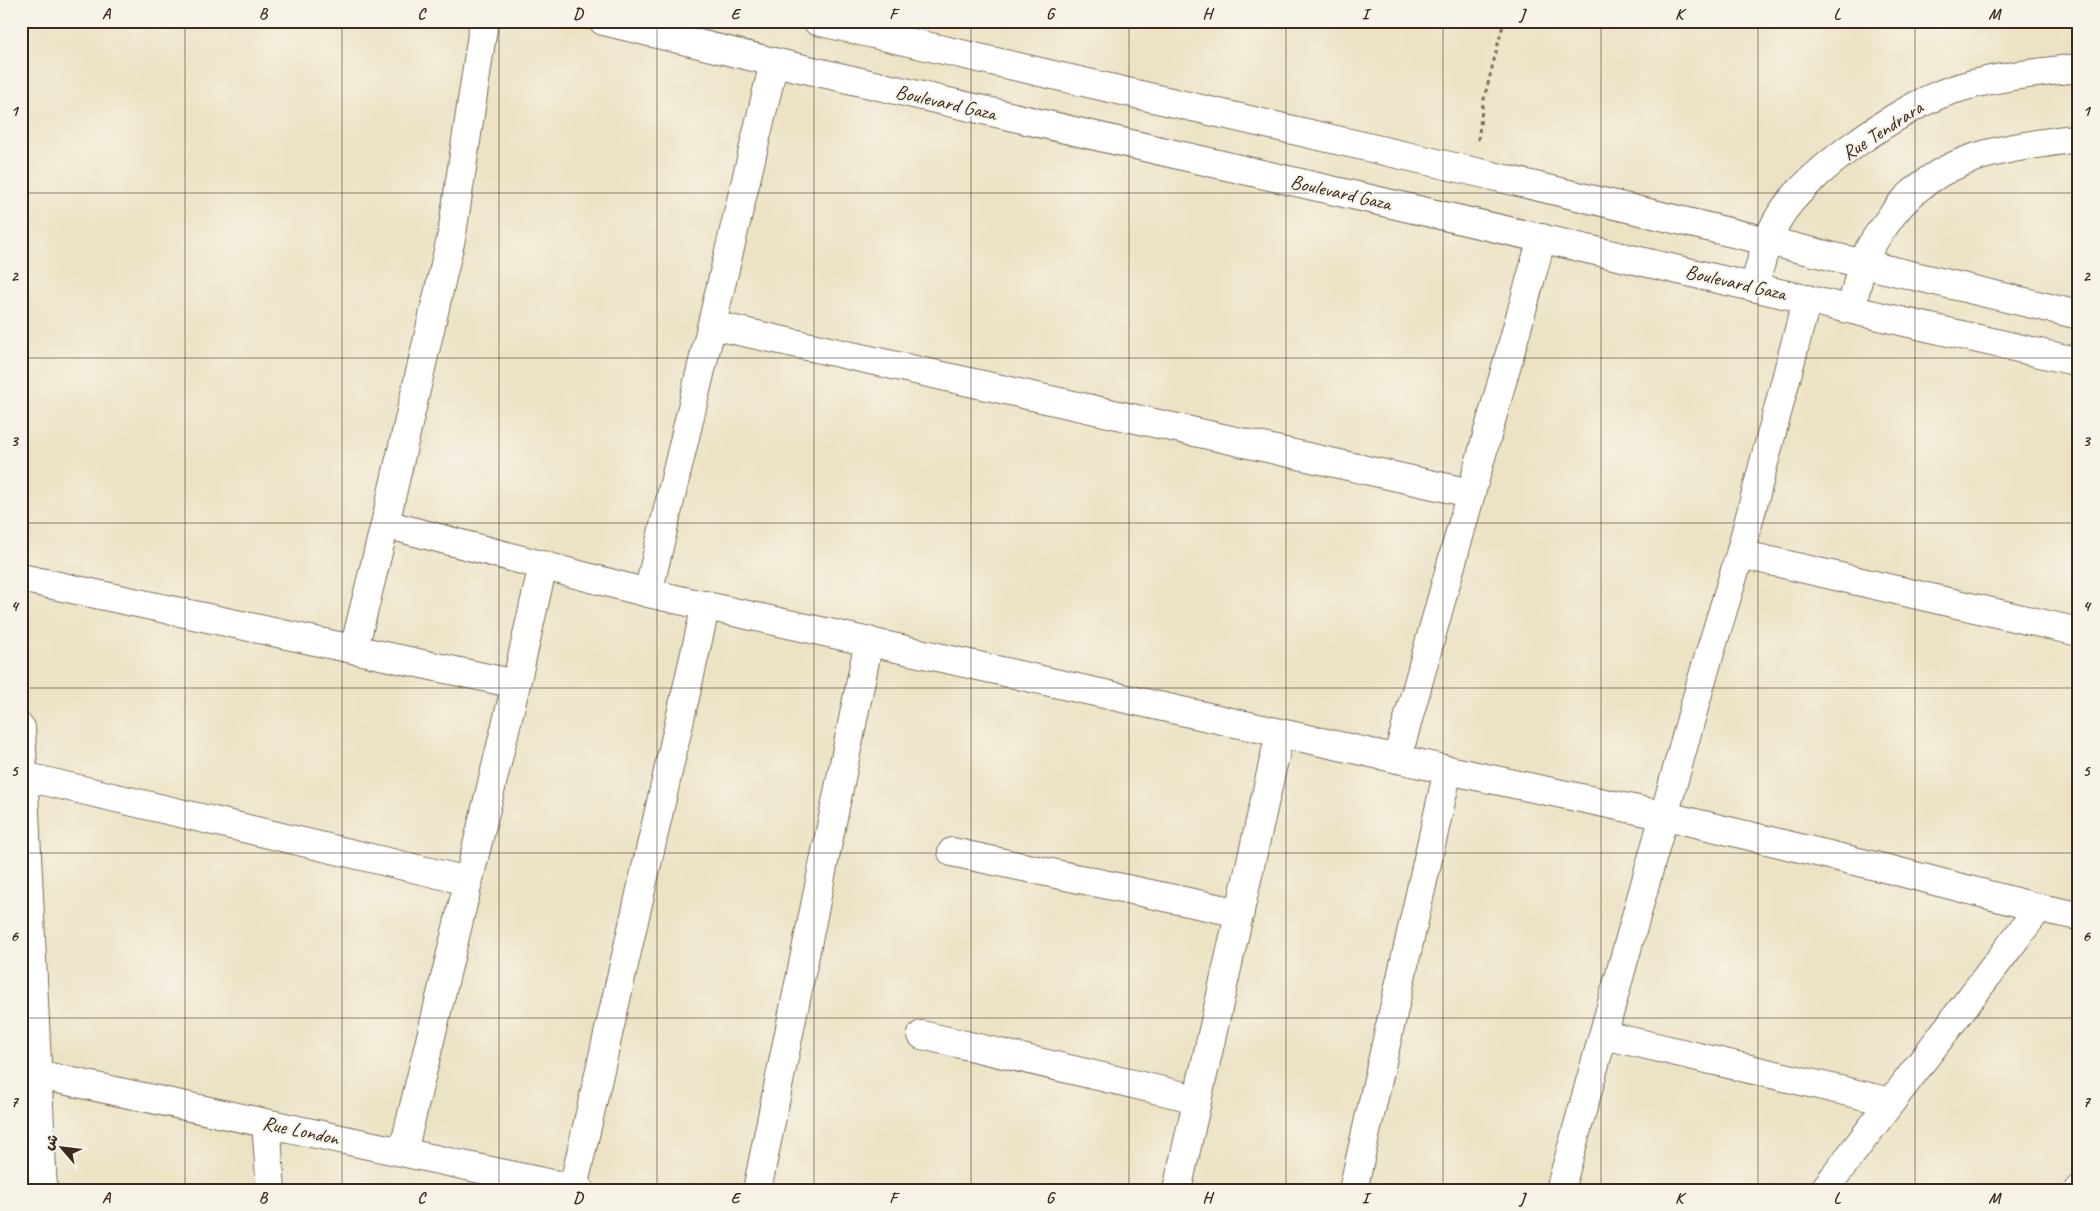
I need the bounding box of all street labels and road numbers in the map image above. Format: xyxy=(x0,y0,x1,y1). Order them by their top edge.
street label: Boulevard Gaza xyxy=(893,79,1000,127)
street label: Rue Tendrara xyxy=(1837,94,1929,166)
street label: Boulevard Gaza xyxy=(1288,169,1395,217)
street label: Boulevard Gaza xyxy=(1683,259,1790,307)
street label: Rue London xyxy=(260,1110,342,1151)

